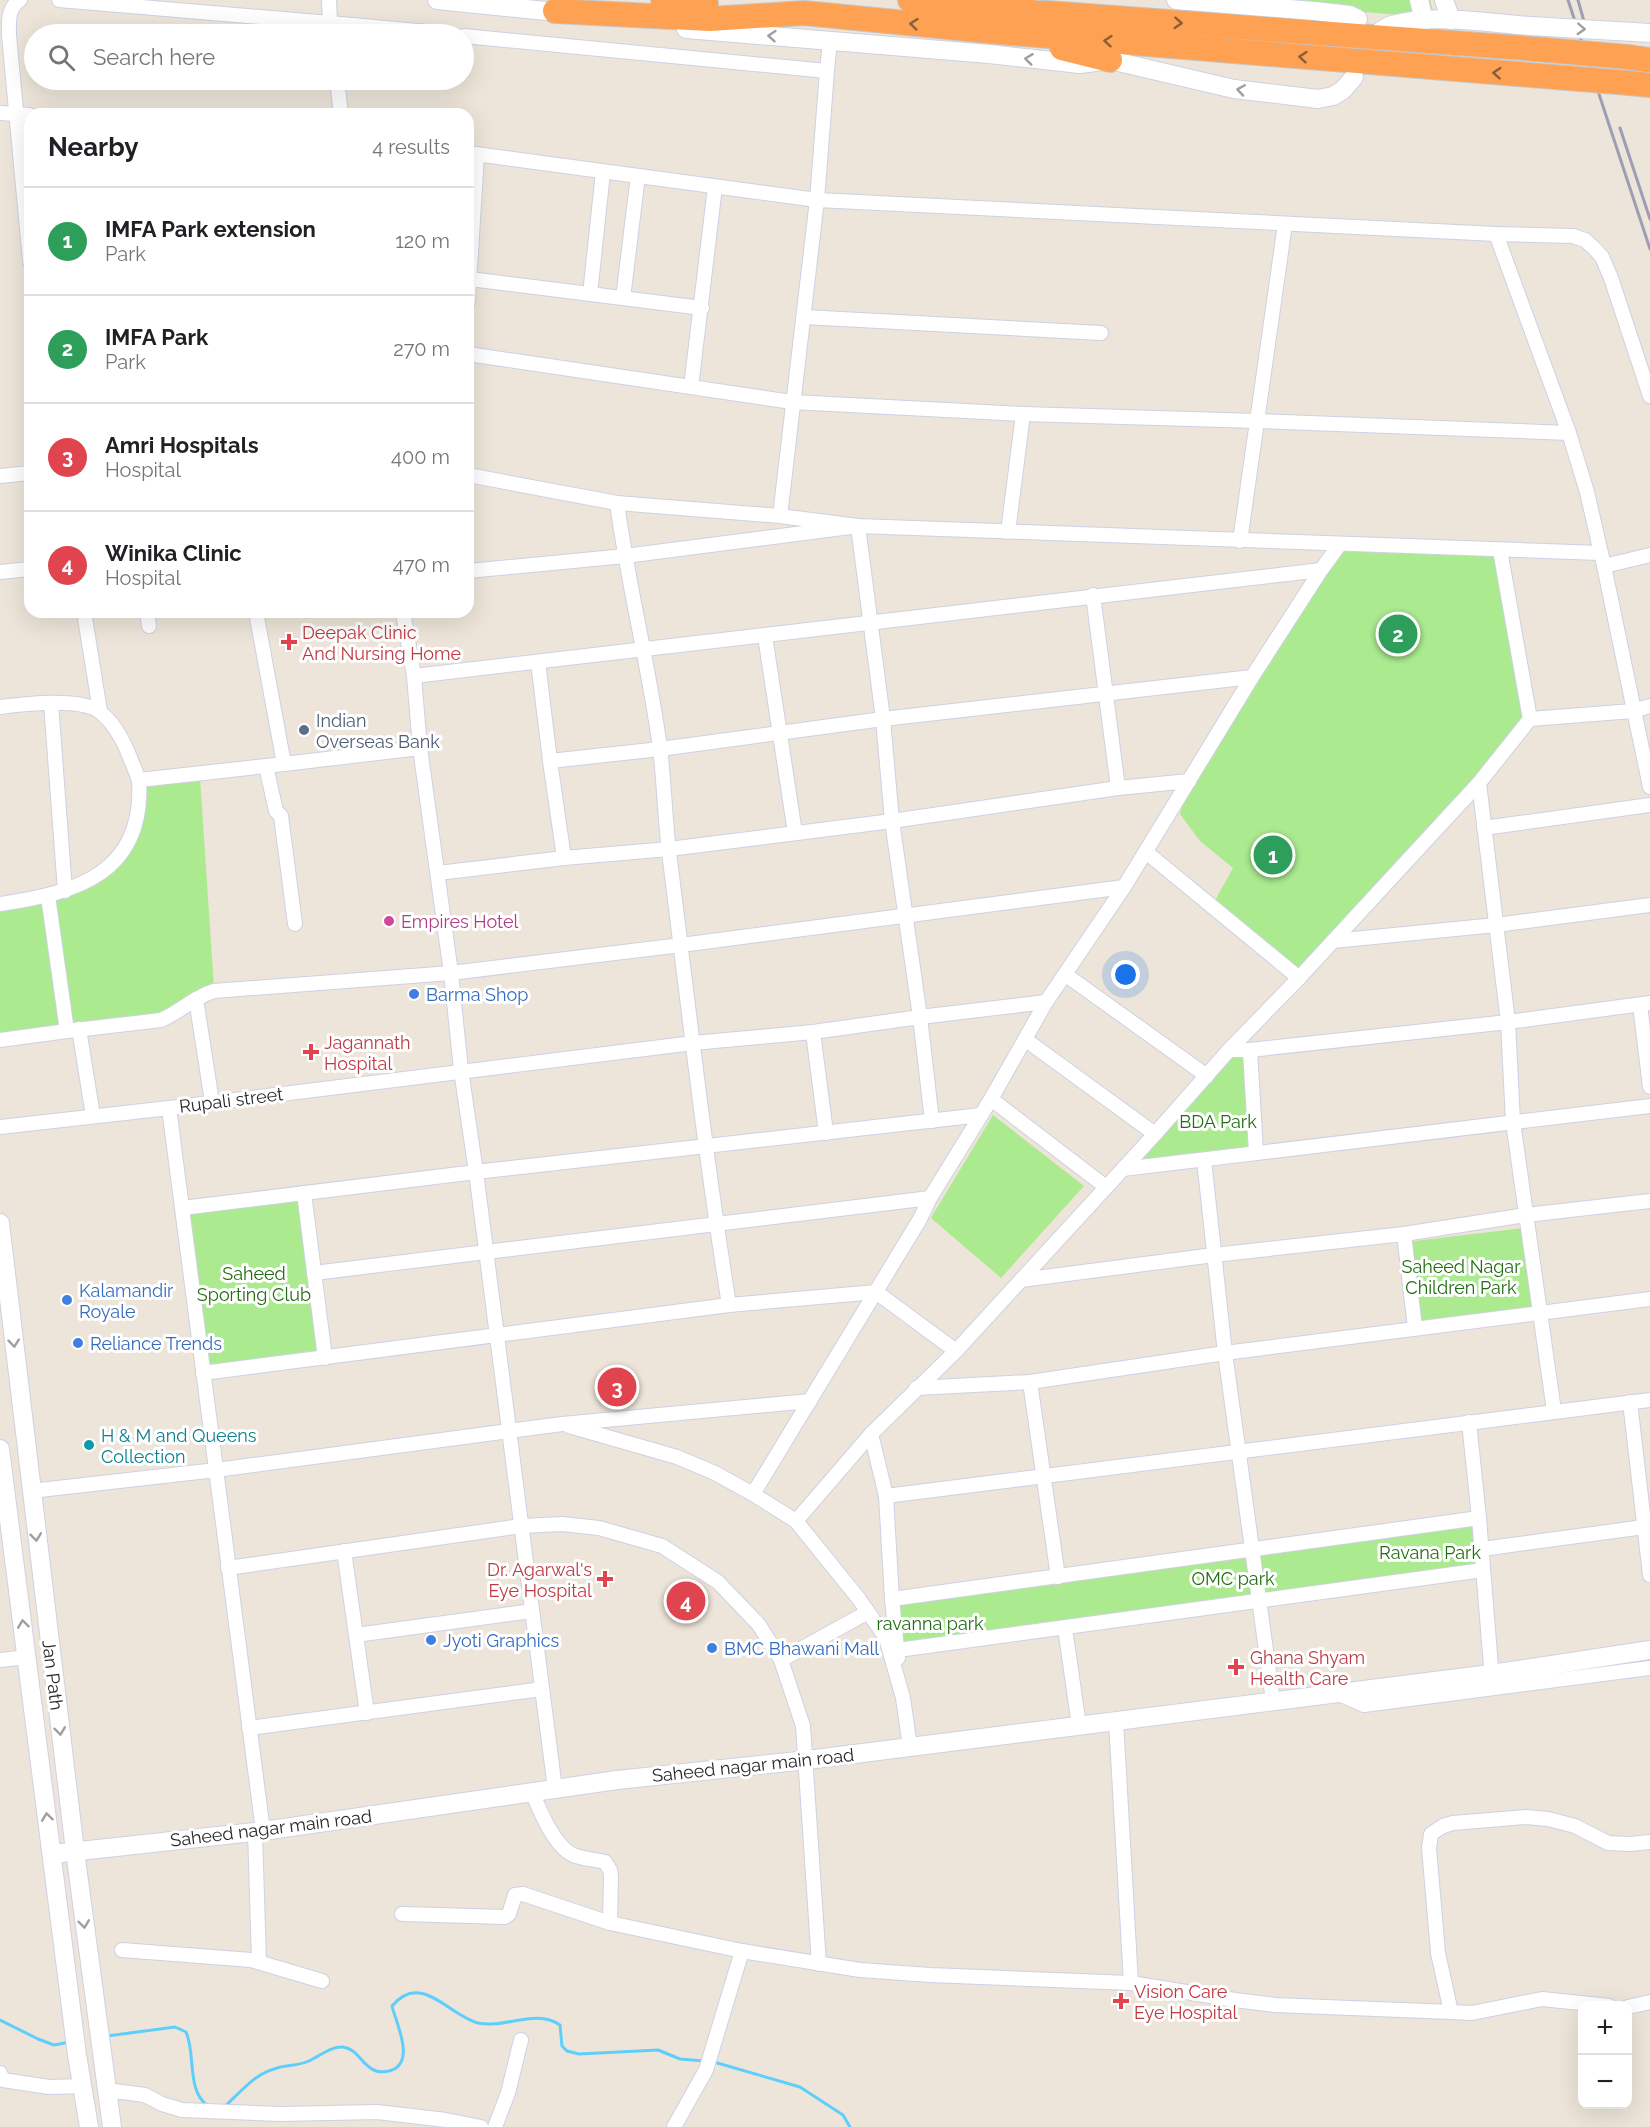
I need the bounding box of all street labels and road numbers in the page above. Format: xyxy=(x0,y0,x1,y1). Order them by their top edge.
street label: Rupali street xyxy=(178,1083,284,1117)
street label: Jan Path xyxy=(38,1639,68,1711)
street label: Saheed nagar main road xyxy=(651,1744,855,1786)
street label: Saheed nagar main road xyxy=(169,1805,373,1851)

